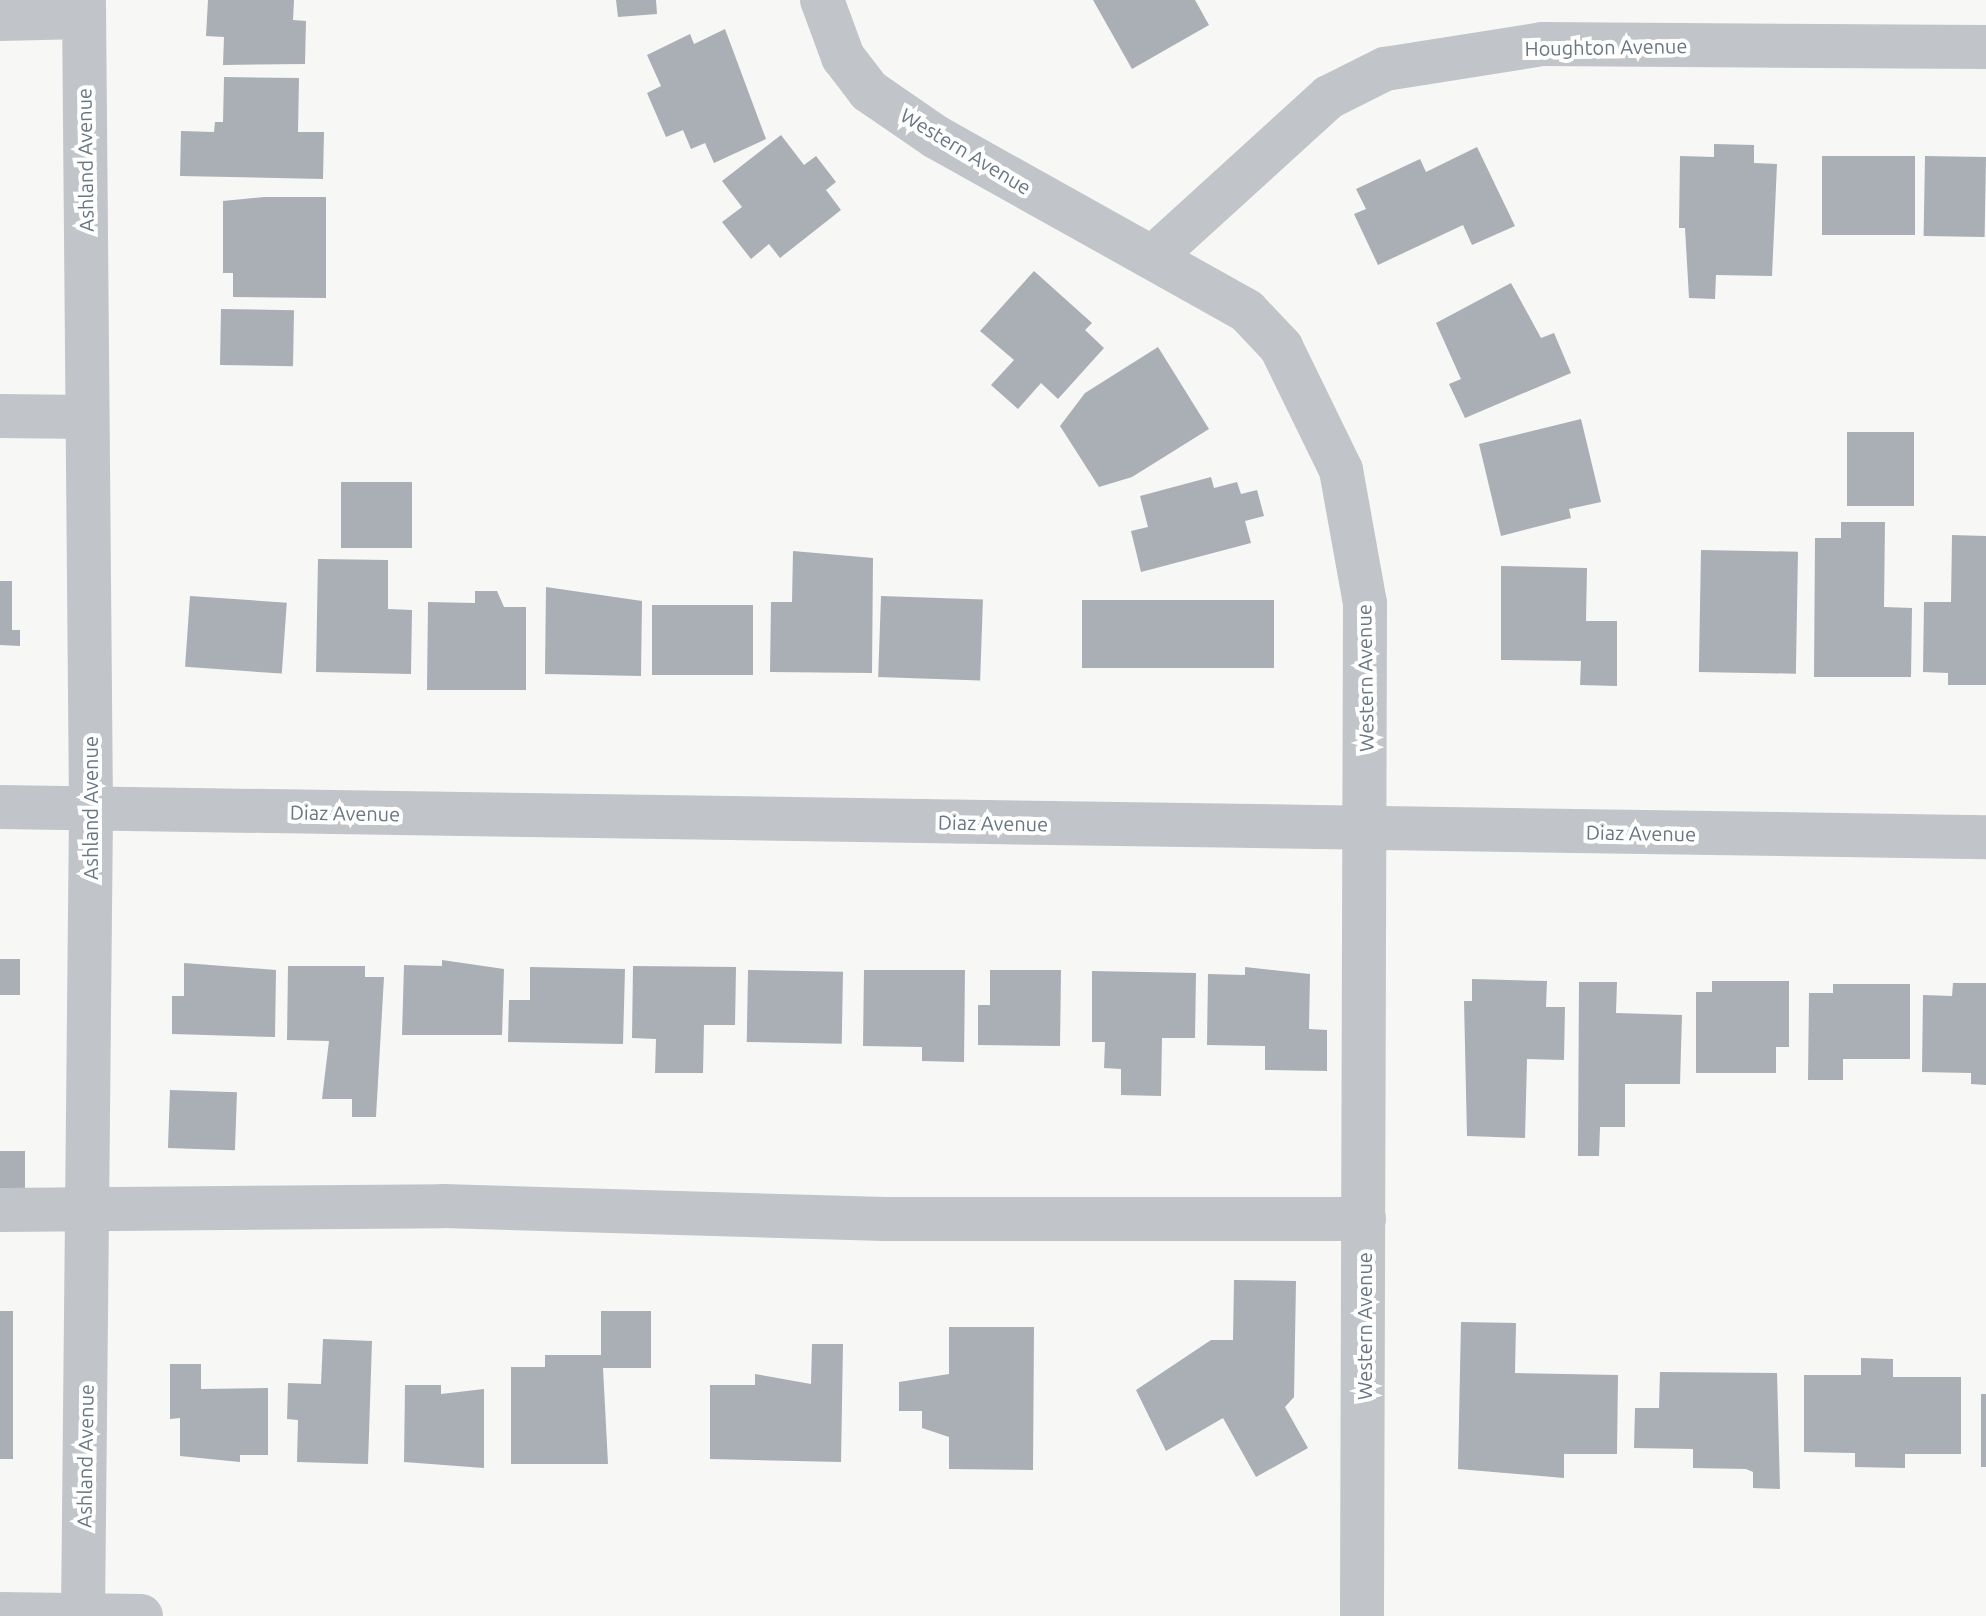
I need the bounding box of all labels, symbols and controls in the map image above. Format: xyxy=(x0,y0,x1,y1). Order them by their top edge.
street label: Houghton Avenue xyxy=(1524,34,1688,60)
street label: Ashland Avenue xyxy=(72,88,98,232)
street label: Western Avenue xyxy=(897,103,1035,199)
street label: Western Avenue xyxy=(1352,604,1378,752)
street label: Ashland Avenue xyxy=(78,736,102,880)
street label: Diaz Avenue xyxy=(290,800,400,826)
street label: Diaz Avenue xyxy=(938,810,1048,836)
street label: Diaz Avenue xyxy=(1586,820,1696,846)
street label: Western Avenue xyxy=(1352,1252,1376,1400)
street label: Ashland Avenue xyxy=(72,1384,98,1528)

